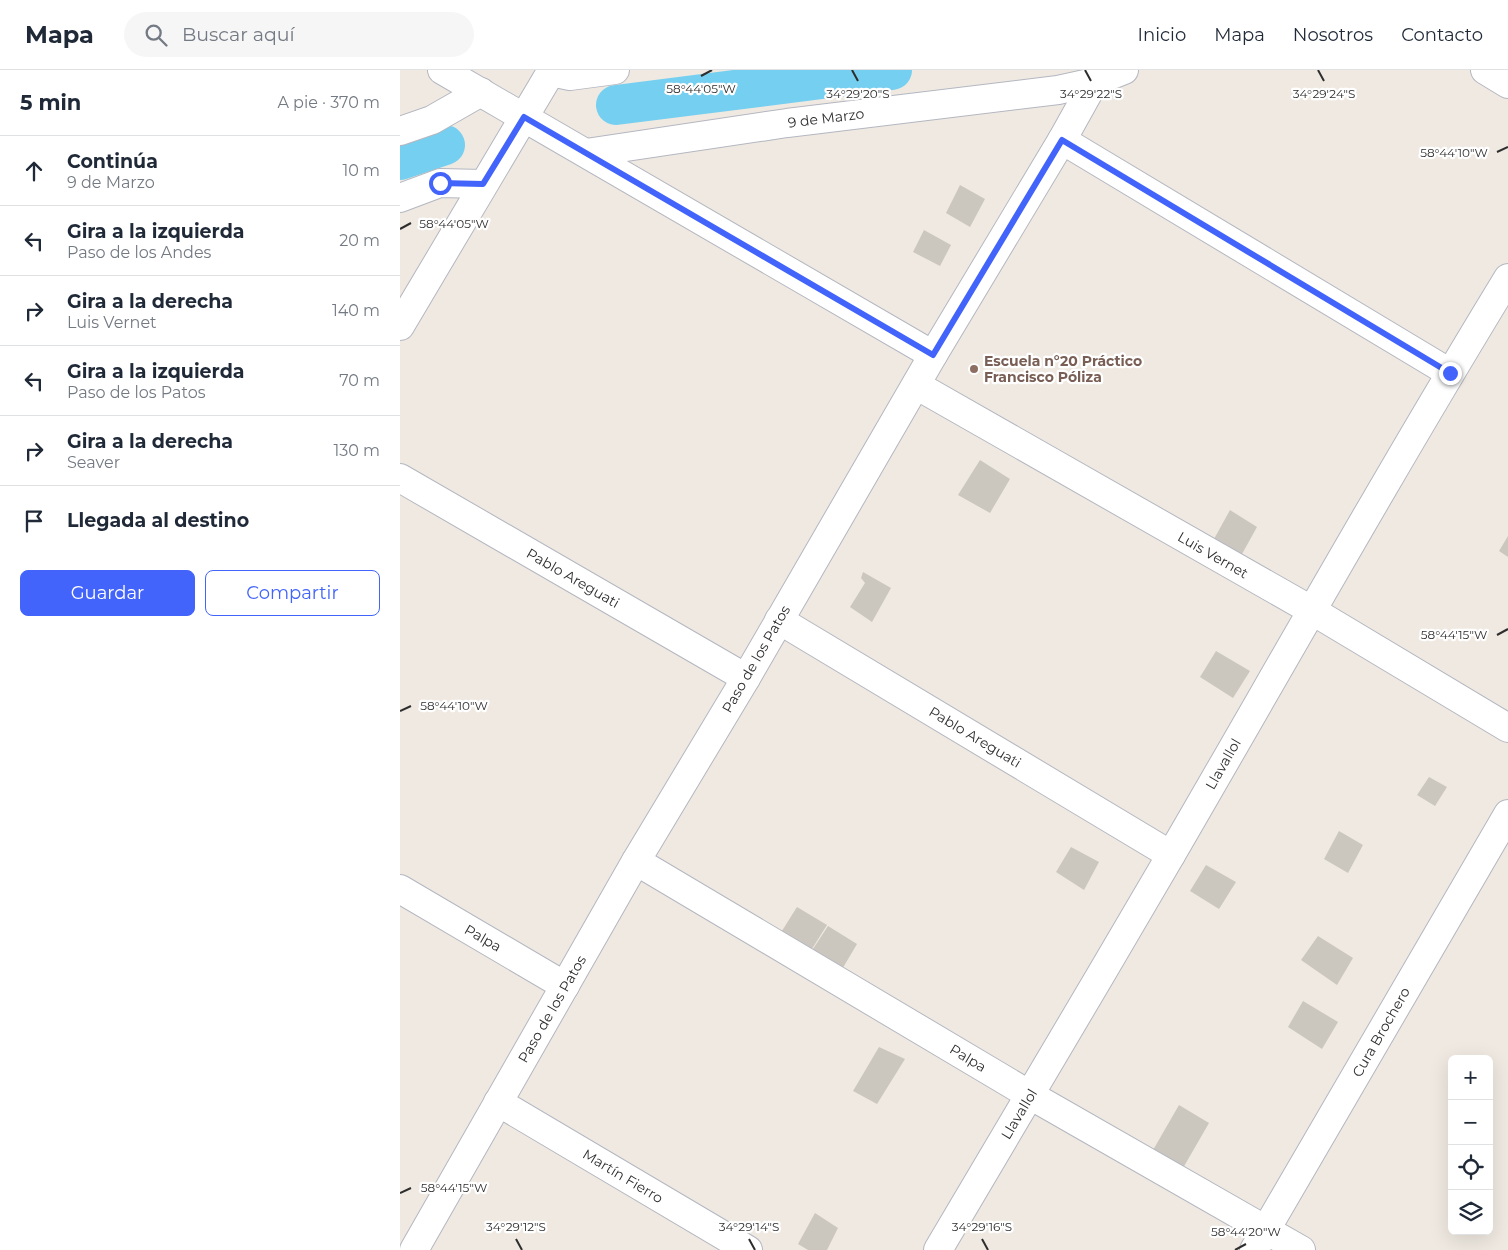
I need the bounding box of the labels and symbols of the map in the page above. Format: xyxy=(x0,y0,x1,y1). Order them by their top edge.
text: 58°44'05"W xyxy=(666,81,736,96)
text: 34°29'20"S xyxy=(826,86,890,101)
text: 34°29'22"S xyxy=(1060,86,1122,101)
text: 34°29'24"S xyxy=(1293,86,1355,101)
street label: 9 de Marzo xyxy=(787,104,865,132)
text: 58°44'10"W xyxy=(1420,145,1488,160)
route start xyxy=(429,172,452,195)
text: 58°44'05"W xyxy=(419,216,489,231)
place label: Escuela n°20 Práctico Francisco Póliza xyxy=(984,352,1142,386)
route end xyxy=(1439,362,1462,385)
marker: Escuela n°20 Práctico Francisco Póliza xyxy=(968,363,980,375)
street label: Luis Vernet xyxy=(1175,528,1252,583)
street label: Pablo Areguati xyxy=(523,544,623,612)
street label: Paso de los Patos xyxy=(718,602,794,716)
text: 58°44'15"W xyxy=(1421,627,1487,642)
text: 58°44'10"W xyxy=(420,698,488,713)
street label: Pablo Areguati xyxy=(926,702,1024,772)
street label: Llavallol xyxy=(1201,735,1245,793)
street label: Palpa xyxy=(461,920,505,956)
street label: Paso de los Patos xyxy=(514,952,590,1066)
street label: Cura Brochero xyxy=(1348,984,1414,1080)
street label: Palpa xyxy=(946,1040,990,1076)
street label: Llavallol xyxy=(997,1085,1041,1143)
street label: Martín Fierro xyxy=(579,1145,667,1207)
text: 58°44'15"W xyxy=(421,1180,487,1195)
text: 34°29'12"S xyxy=(486,1219,546,1234)
text: 34°29'14"S xyxy=(719,1219,779,1234)
text: 34°29'16"S xyxy=(952,1219,1012,1234)
text: 58°44'20"W xyxy=(1211,1224,1281,1239)

